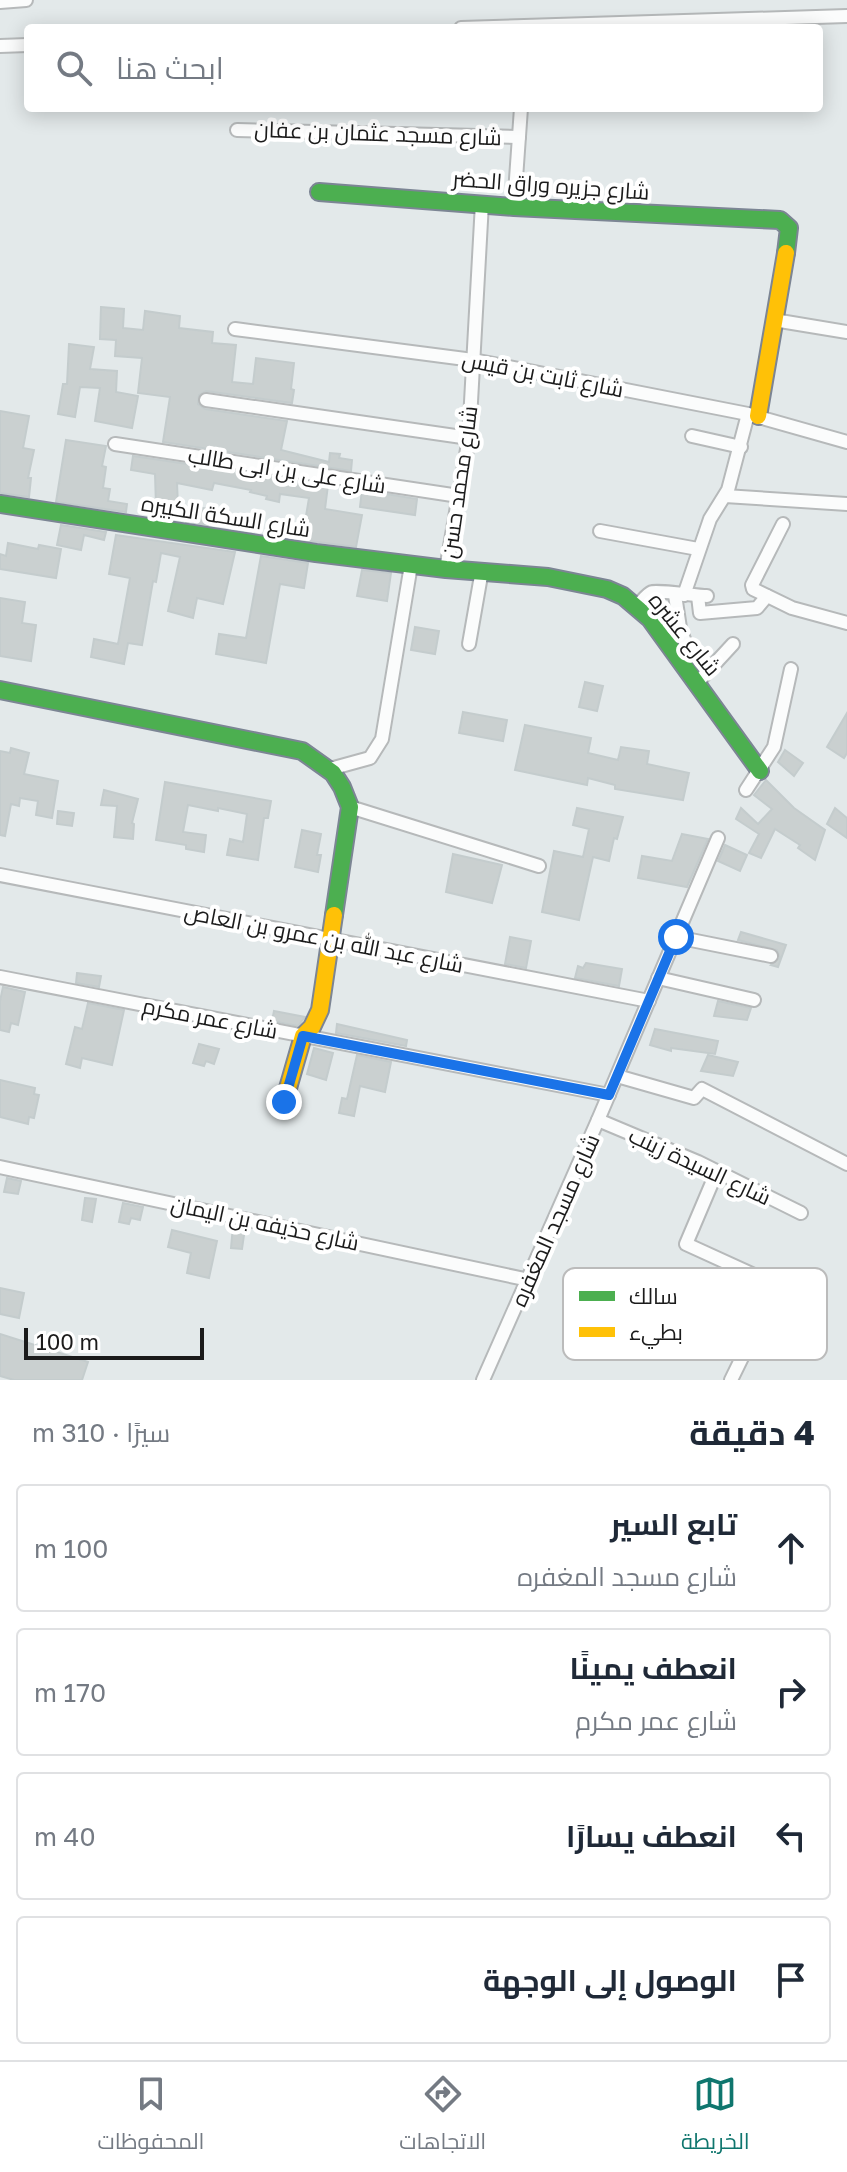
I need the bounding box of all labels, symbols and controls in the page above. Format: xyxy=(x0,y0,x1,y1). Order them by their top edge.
search box xyxy=(24,24,823,112)
icon: search xyxy=(52,46,96,90)
text: ابحث هنا xyxy=(116,50,224,86)
street label: شارع مسجد عثمان بن عفان xyxy=(254,115,502,152)
street label: شارع جزيره وراق الحضر xyxy=(449,164,651,207)
street label: شارع ثابت بن قيس xyxy=(460,345,626,404)
street label: شارع محمد حسن xyxy=(434,404,485,560)
street label: شارع على بن ابى طالب xyxy=(186,441,388,500)
street label: شارع السكة الكبيره xyxy=(139,489,312,544)
street label: شارع عشره xyxy=(642,587,727,682)
street label: شارع عبد الله بن عمرو بن العاص xyxy=(182,897,466,980)
route start xyxy=(658,919,694,955)
street label: شارع عمر مكرم xyxy=(140,991,280,1047)
route end xyxy=(266,1084,302,1120)
street label: شارع السيدة زينب xyxy=(624,1121,775,1212)
street label: شارع مسجد المغفره xyxy=(504,1129,607,1311)
street label: شارع حذيفه بن اليمان xyxy=(168,1189,362,1258)
legend xyxy=(563,1268,827,1360)
text: سالك xyxy=(629,1282,678,1309)
text: بطيء xyxy=(629,1318,683,1349)
scale bar xyxy=(24,1324,204,1360)
text: 100 m xyxy=(36,1328,99,1355)
text: 4 دقيقة xyxy=(689,1412,815,1452)
text: سيرًا · 310 m xyxy=(32,1417,170,1448)
text: تابع السير xyxy=(610,1506,737,1542)
icon: ahead xyxy=(769,1526,813,1570)
text: 100 m xyxy=(34,1533,108,1564)
text: شارع مسجد المغفره xyxy=(517,1561,737,1592)
text: انعطف يمينًا xyxy=(570,1650,737,1686)
icon: right xyxy=(769,1670,813,1714)
text: 170 m xyxy=(34,1677,106,1708)
text: شارع عمر مكرم xyxy=(575,1705,737,1736)
icon: left xyxy=(769,1814,813,1858)
text: انعطف يسارًا xyxy=(566,1818,737,1854)
text: 40 m xyxy=(34,1821,96,1852)
icon: arrive xyxy=(769,1958,813,2002)
text: الوصول إلى الوجهة xyxy=(483,1962,737,1998)
tab: المحفوظات xyxy=(97,2072,204,2162)
tab: الاتجاهات xyxy=(399,2072,486,2162)
tab: الخريطة xyxy=(681,2072,750,2162)

